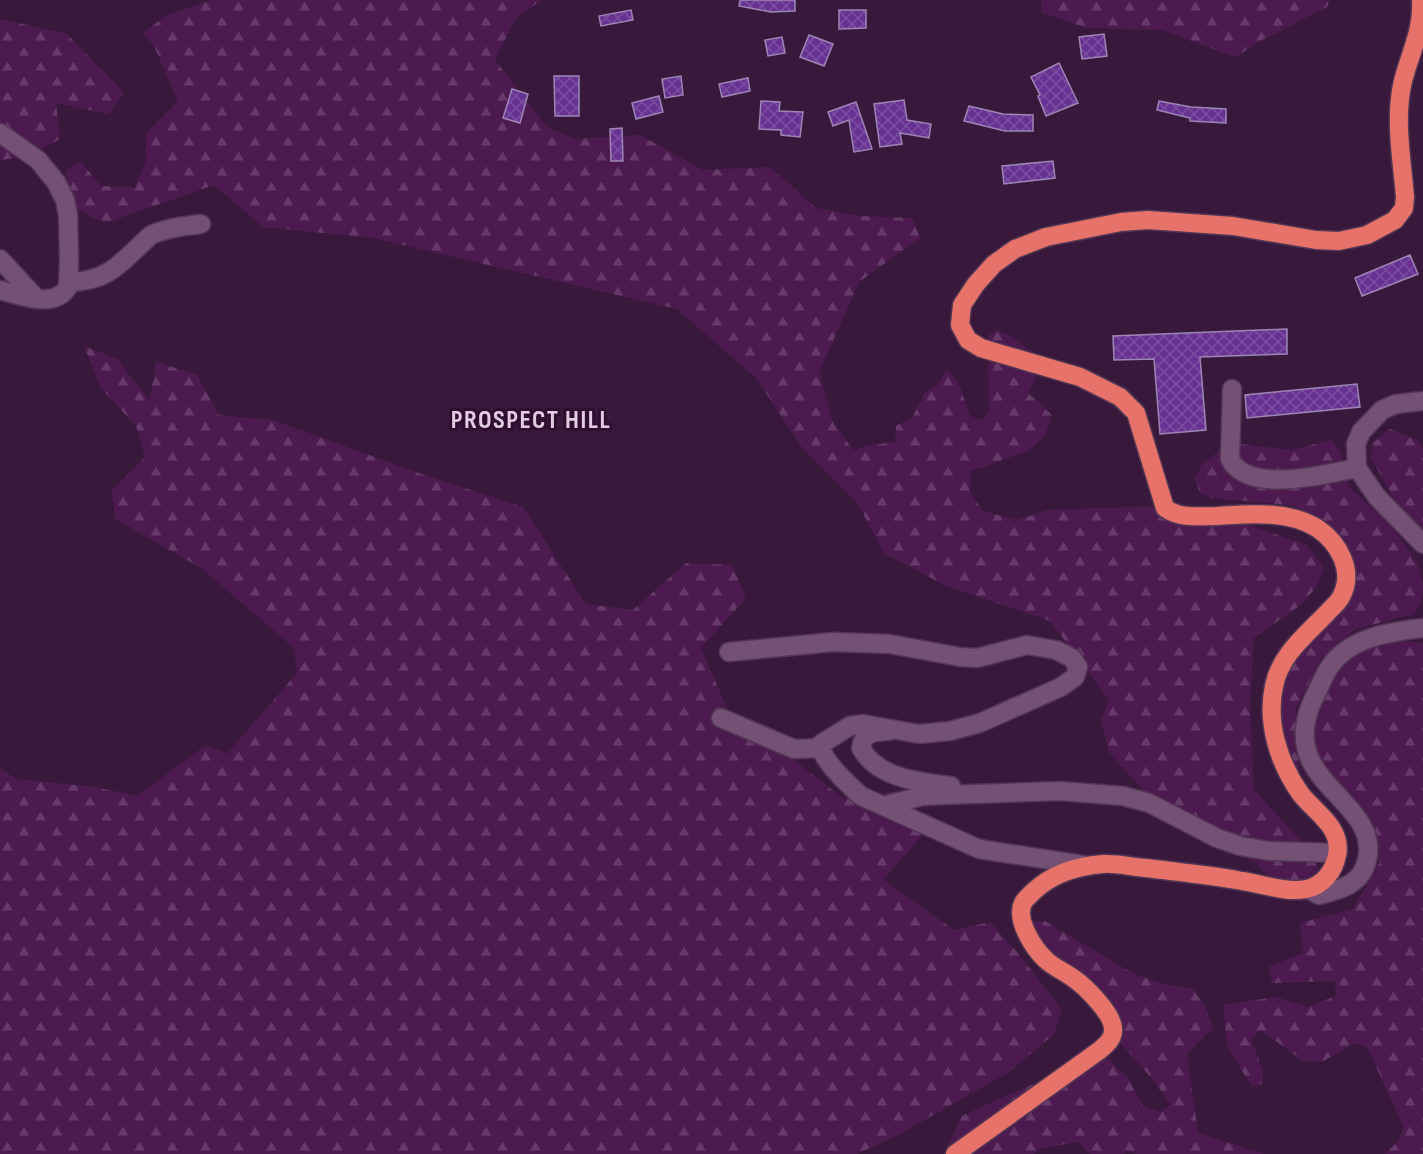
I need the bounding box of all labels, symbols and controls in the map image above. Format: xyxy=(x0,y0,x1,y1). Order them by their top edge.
district label: PROSPECT HILL xyxy=(451,405,611,436)

